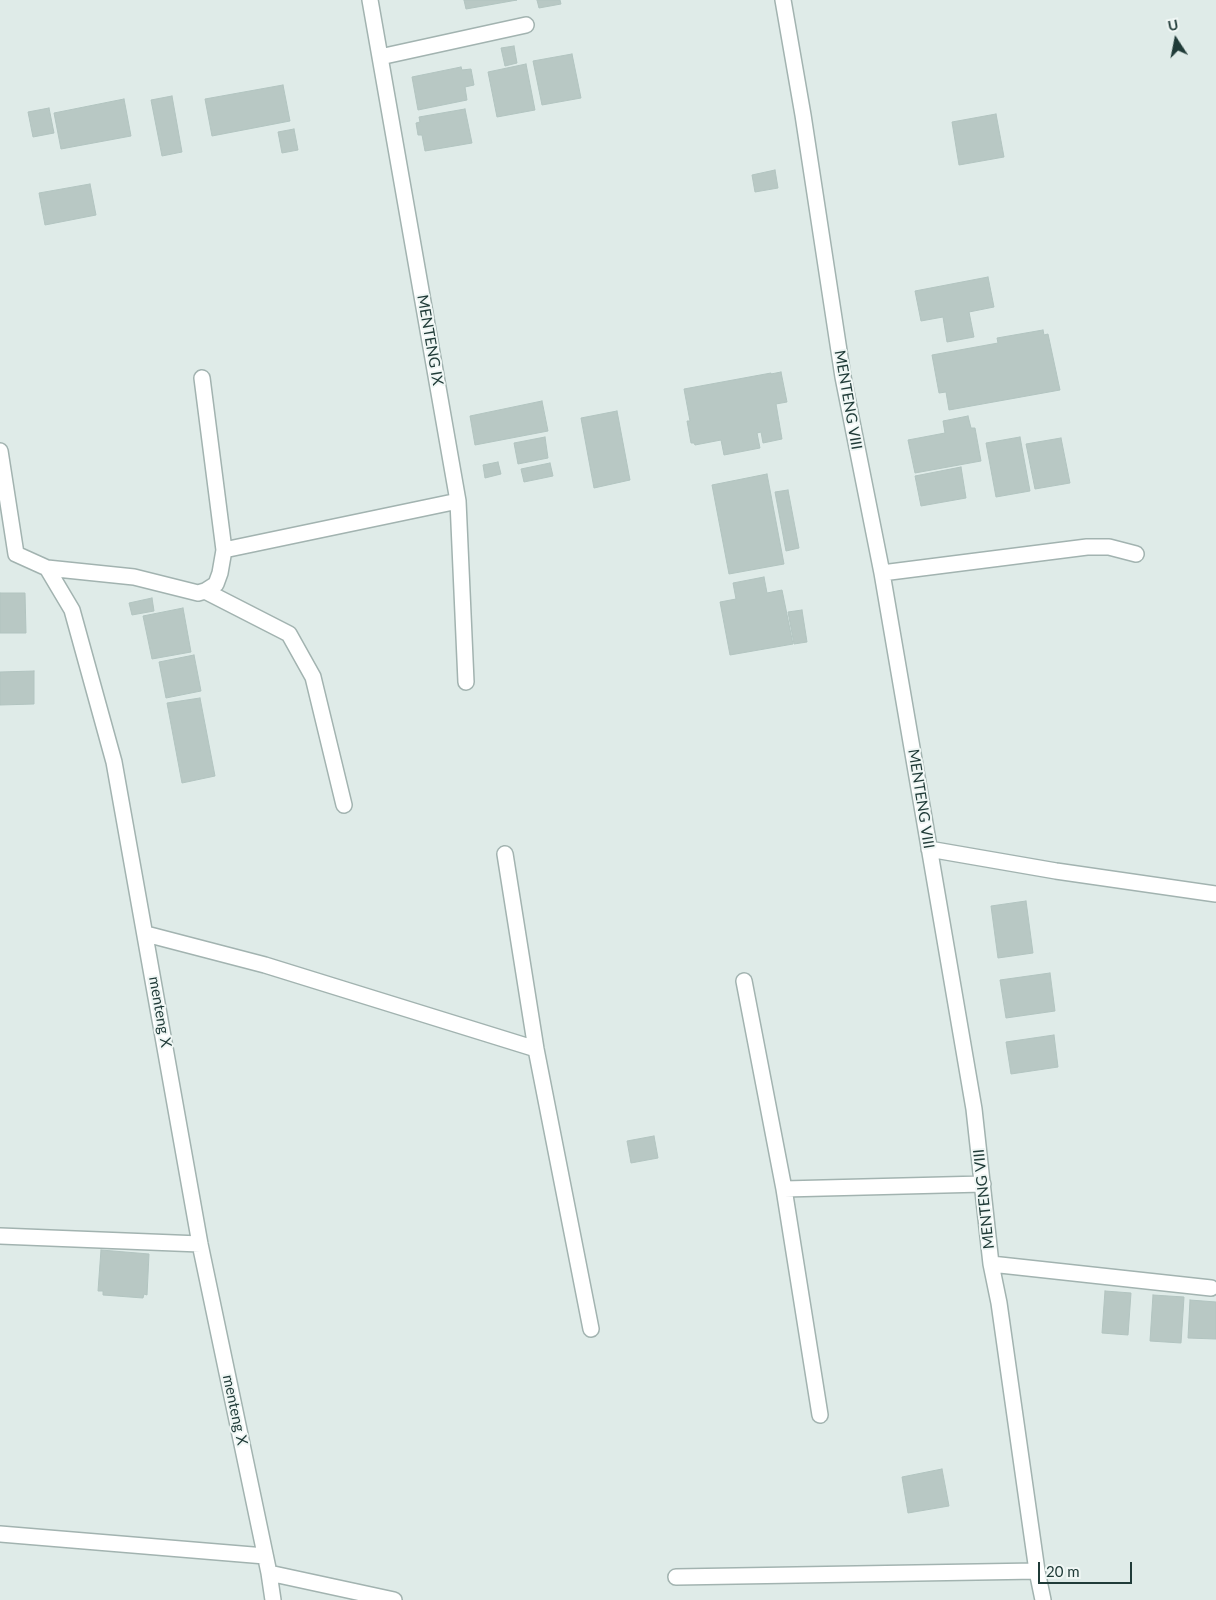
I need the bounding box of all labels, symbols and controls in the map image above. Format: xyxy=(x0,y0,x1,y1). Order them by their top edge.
north arrow xyxy=(1151,15,1201,65)
text: U xyxy=(1166,15,1180,34)
street label: MENTENG IX xyxy=(413,293,447,387)
street label: MENTENG VIII xyxy=(830,349,866,451)
street label: MENTENG VIII xyxy=(904,748,938,850)
street label: menteng X xyxy=(145,975,175,1049)
street label: MENTENG VIII xyxy=(970,1148,998,1250)
street label: menteng X xyxy=(219,1373,251,1447)
scale bar xyxy=(1041,1552,1135,1584)
text: 20 m xyxy=(1046,1562,1080,1580)

